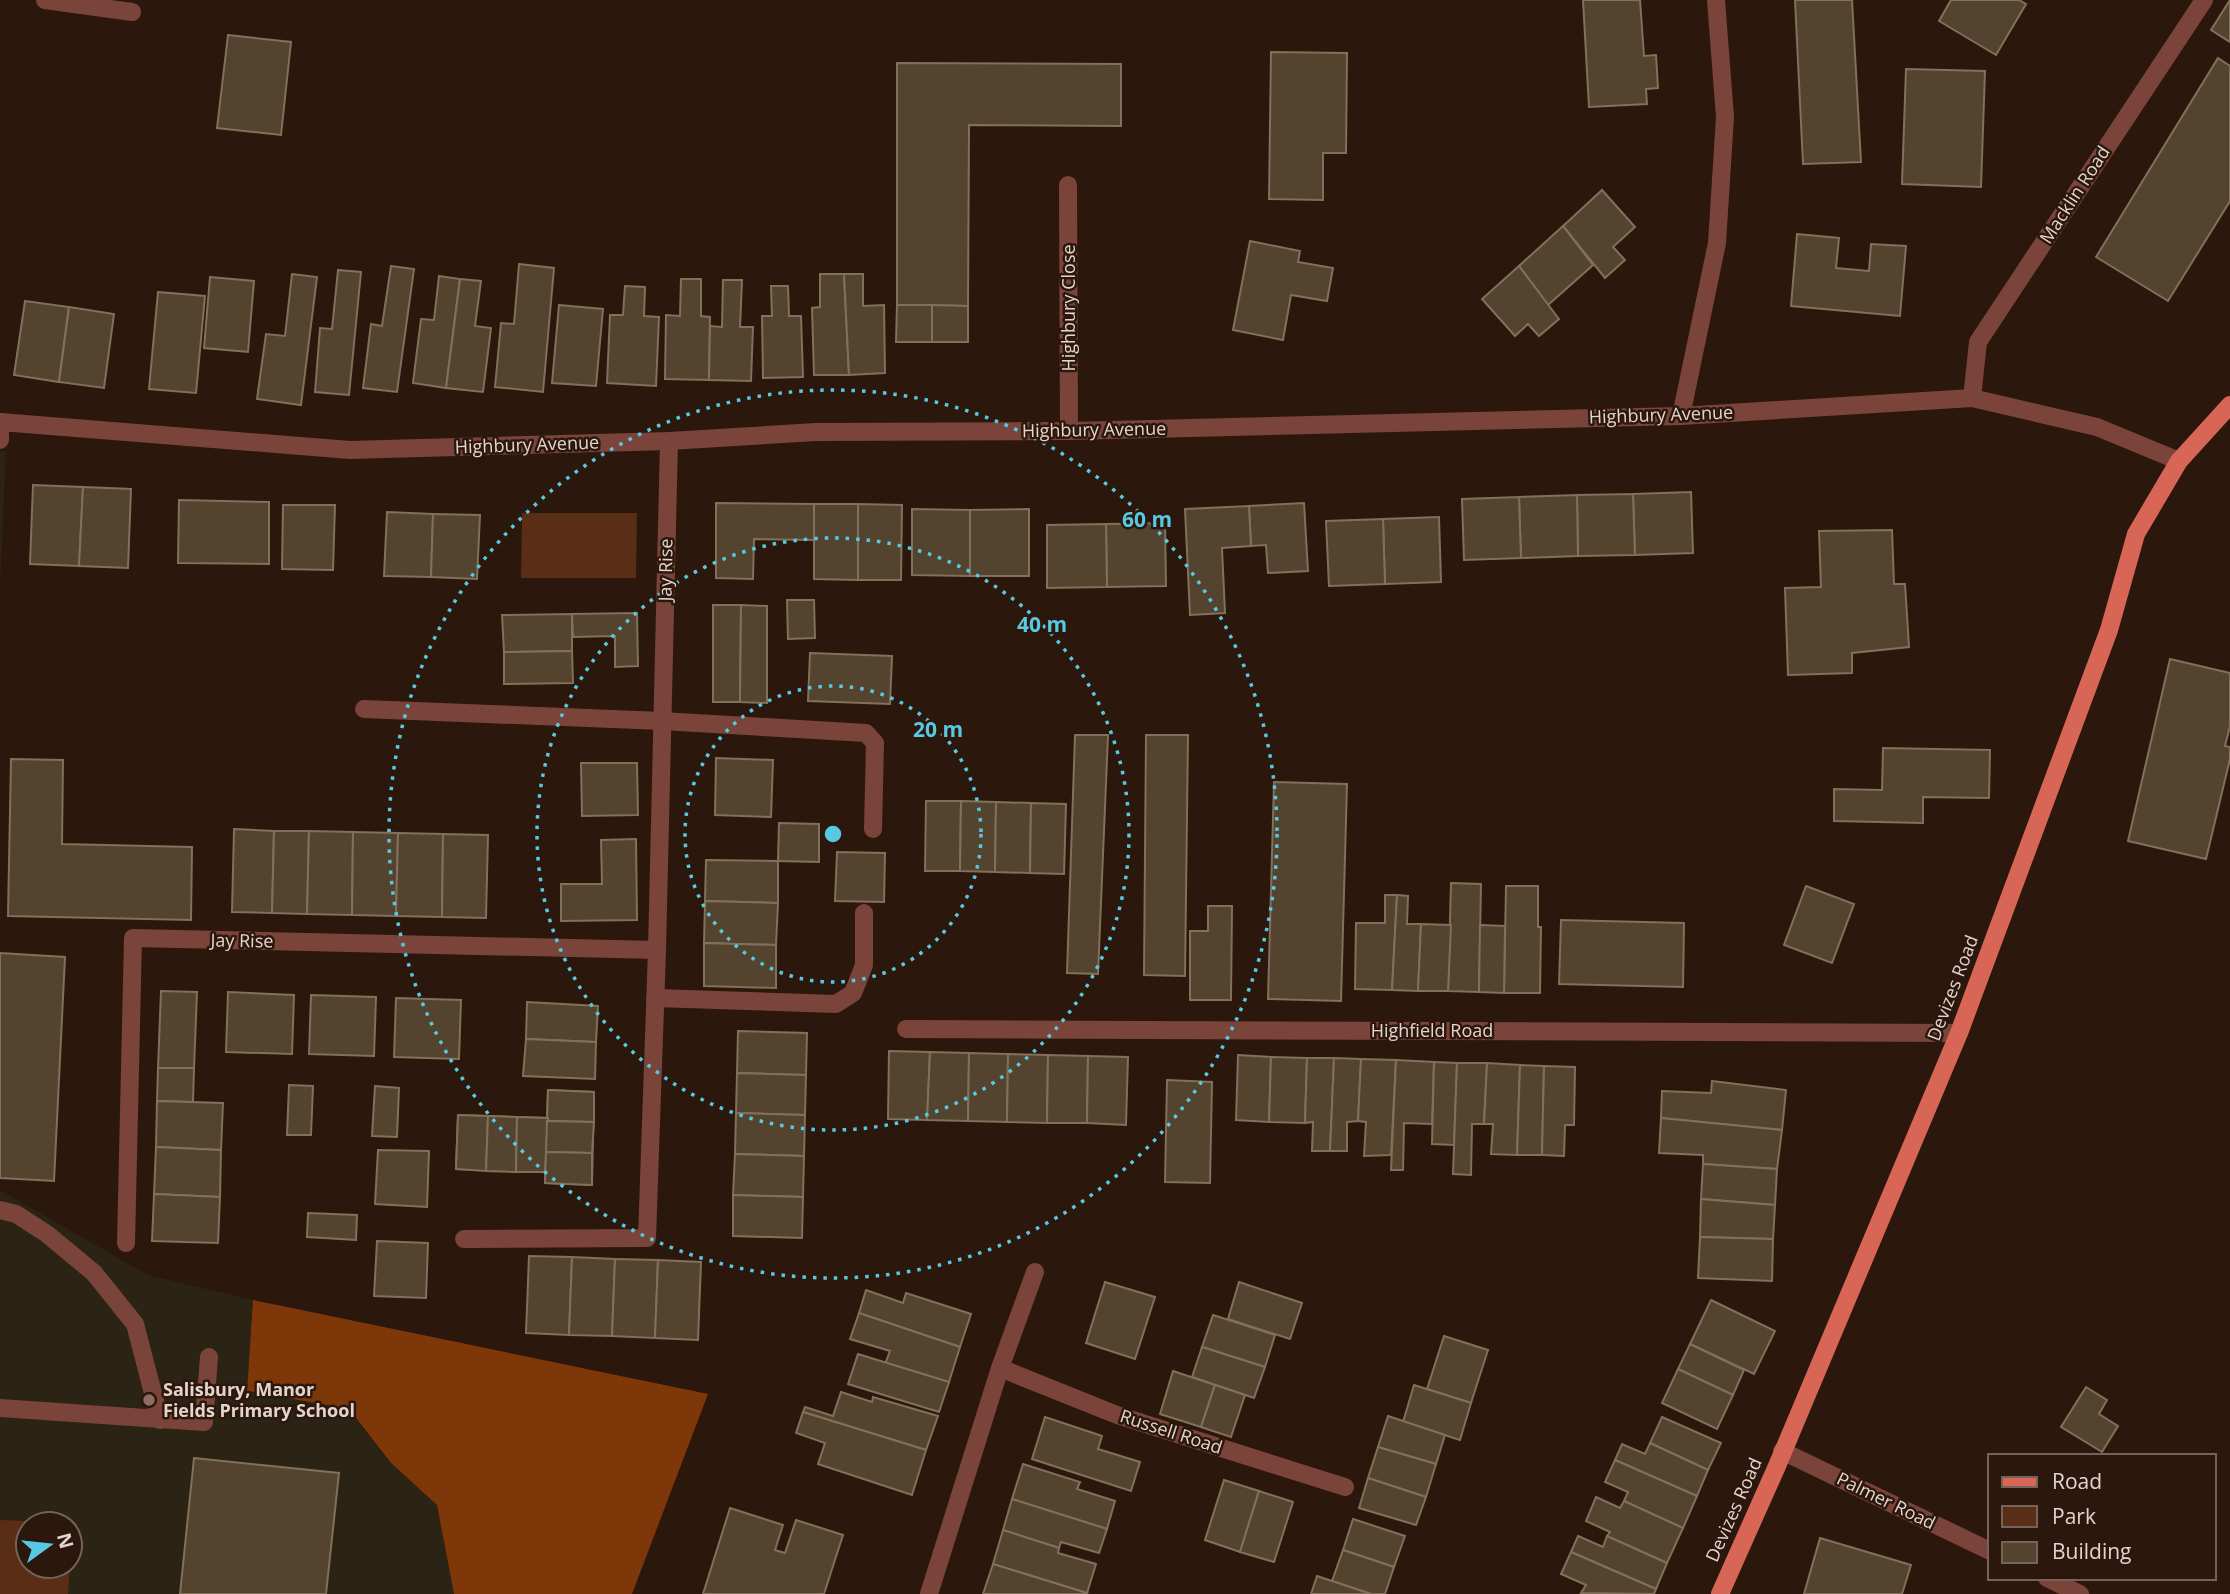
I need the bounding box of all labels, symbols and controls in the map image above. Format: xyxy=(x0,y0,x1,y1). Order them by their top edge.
street label: Macklin Road xyxy=(2034,141,2115,248)
street label: Highbury Close xyxy=(1056,244,1080,372)
street label: Highbury Avenue xyxy=(1588,399,1734,429)
street label: Highbury Avenue xyxy=(1022,416,1166,442)
street label: Highbury Avenue xyxy=(454,429,600,459)
text: 60 m xyxy=(1122,505,1172,533)
street label: Jay Rise xyxy=(652,538,678,604)
text: 40 m xyxy=(1017,610,1067,638)
text: 20 m xyxy=(913,715,963,743)
centre of rings xyxy=(821,822,845,846)
street label: Jay Rise xyxy=(208,927,274,953)
street label: Devizes Road xyxy=(1921,931,1983,1044)
street label: Highfield Road xyxy=(1371,1018,1493,1042)
place label: Salisbury, Manor Fields Primary School xyxy=(163,1377,355,1422)
marker: Salisbury, Manor Fields Primary School xyxy=(141,1392,157,1408)
street label: Russell Road xyxy=(1117,1403,1225,1459)
street label: Devizes Road xyxy=(1699,1454,1767,1565)
legend xyxy=(1988,1454,2216,1580)
street label: Palmer Road xyxy=(1833,1466,1940,1534)
text: Road xyxy=(2052,1467,2102,1495)
text: Park xyxy=(2052,1502,2096,1530)
north arrow xyxy=(14,1510,84,1580)
text: N xyxy=(51,1530,80,1551)
text: Building xyxy=(2052,1537,2131,1565)

